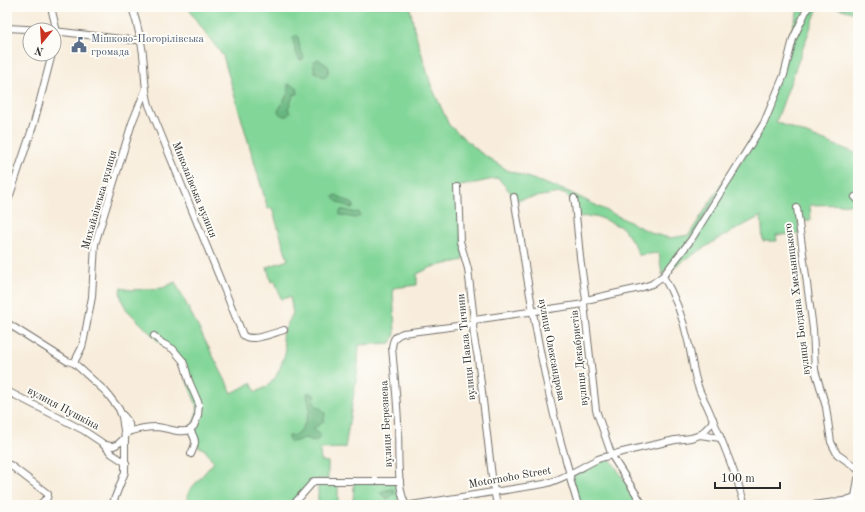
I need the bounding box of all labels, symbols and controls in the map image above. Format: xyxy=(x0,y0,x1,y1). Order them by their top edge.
north arrow xyxy=(22,22,62,62)
place label: Мішково-Погорілівська громада xyxy=(91,34,204,58)
public building icon: Мішково-Погорілівська громада xyxy=(70,36,88,54)
text: N xyxy=(33,43,45,57)
street label: Миколаївська вулиця xyxy=(170,140,218,240)
street label: Михайлівська вулиця xyxy=(81,149,120,251)
street label: вулиця Богдана Хмельницького xyxy=(783,223,813,375)
street label: вулиця Павла Тичини xyxy=(456,293,478,401)
street label: вулиця Олександрова xyxy=(536,298,566,403)
street label: вулиця Декабристів xyxy=(569,310,591,406)
street label: вулиця Березнева xyxy=(379,380,395,468)
street label: вулиця Пушкіна xyxy=(25,385,101,433)
scale bar xyxy=(715,464,780,490)
street label: Motornoho Street xyxy=(468,465,552,491)
text: 100 m xyxy=(721,473,755,485)

